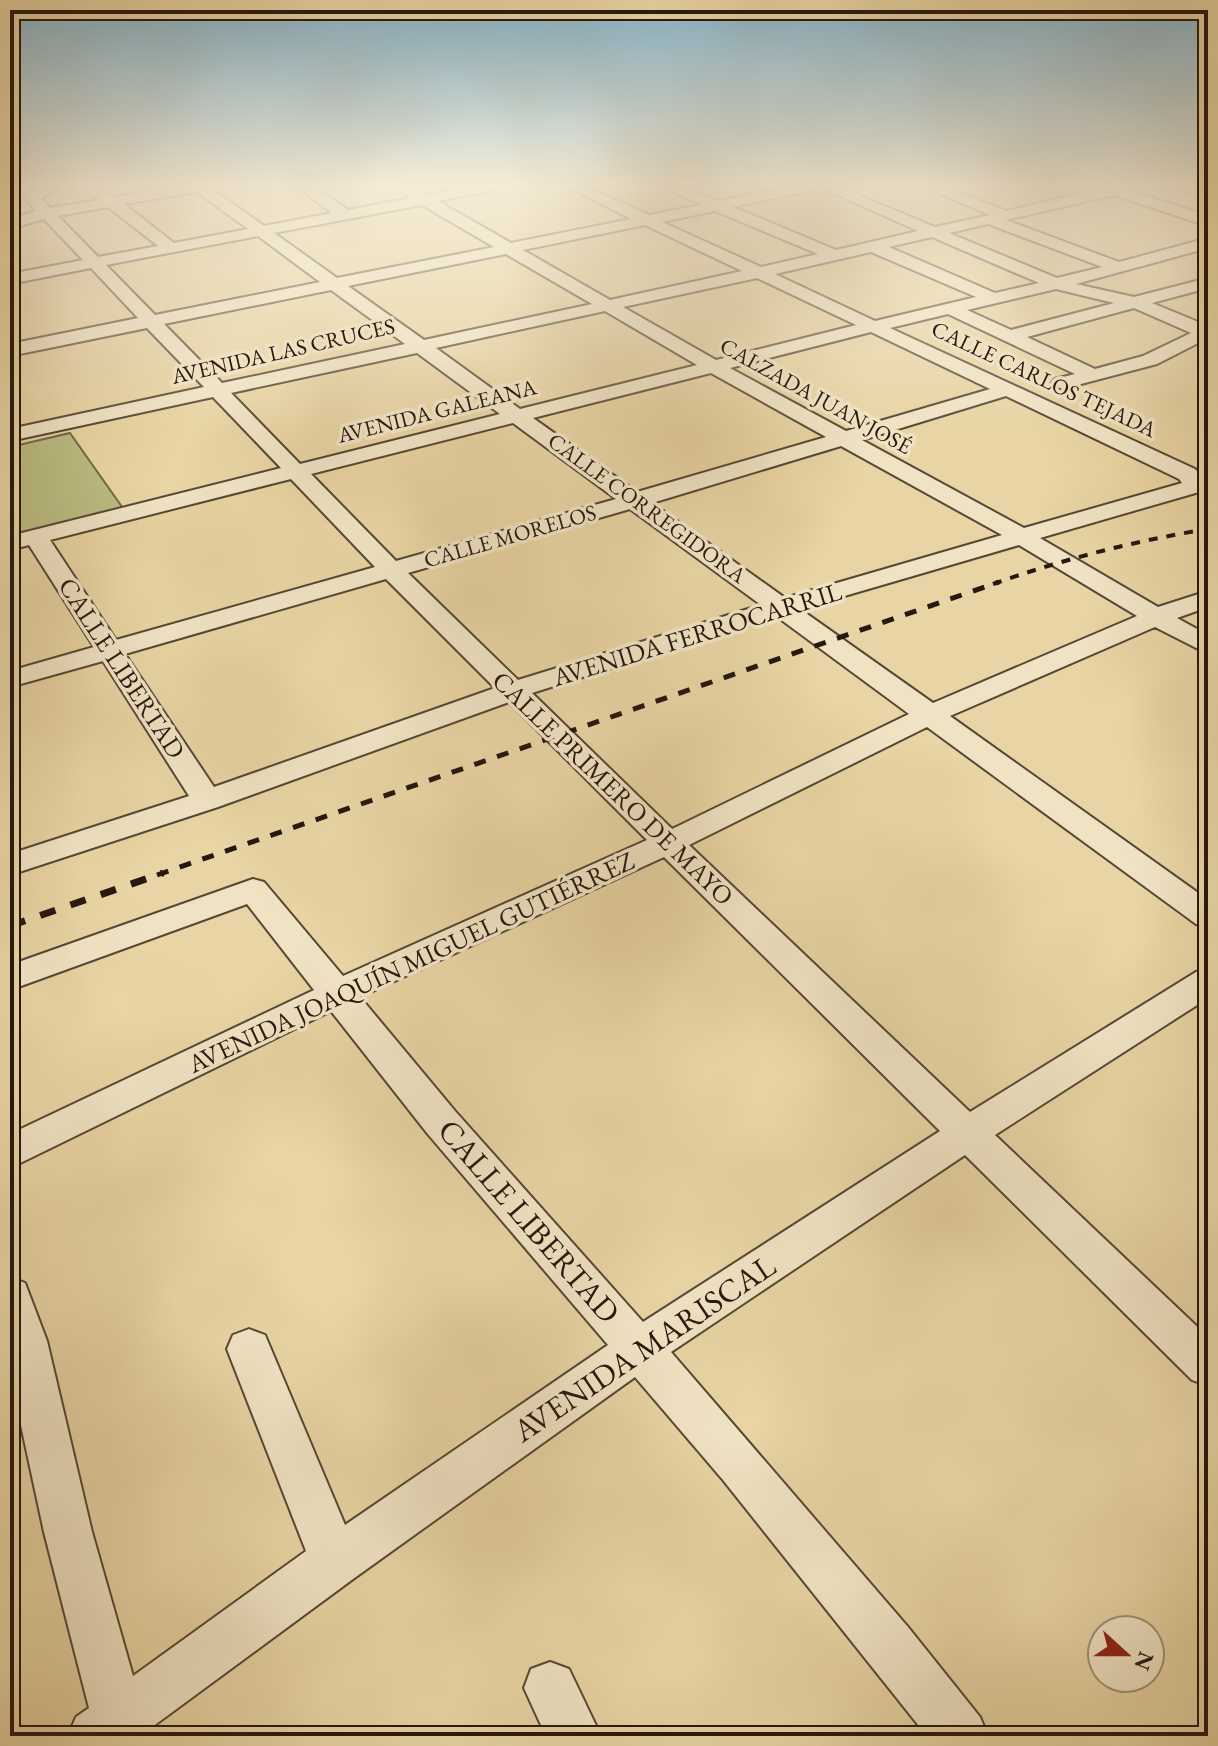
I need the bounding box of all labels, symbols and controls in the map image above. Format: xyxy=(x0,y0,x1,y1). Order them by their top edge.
street label: AVENIDA LAS CRUCES xyxy=(168,311,397,391)
street label: CALLE CARLOS TEJADA xyxy=(927,314,1162,444)
street label: CALZADA JUAN JOSÉ xyxy=(715,331,917,461)
street label: AVENIDA GALEANA xyxy=(333,372,540,450)
street label: CALLE CORREGIDORA xyxy=(542,426,753,590)
street label: CALLE MORELOS xyxy=(420,498,600,574)
street label: CALLE LIBERTAD xyxy=(51,571,193,765)
street label: AVENIDA FERROCARRIL xyxy=(547,574,846,694)
street label: CALLE PRIMERO DE MAYO xyxy=(485,663,741,913)
street label: AVENIDA JOAQUÍN MIGUEL GUTIÉRREZ xyxy=(181,843,640,1081)
street label: CALLE LIBERTAD xyxy=(429,1110,629,1332)
street label: AVENIDA MARISCAL xyxy=(504,1244,784,1452)
north arrow xyxy=(1086,1614,1166,1694)
text: N xyxy=(1127,1647,1161,1675)

